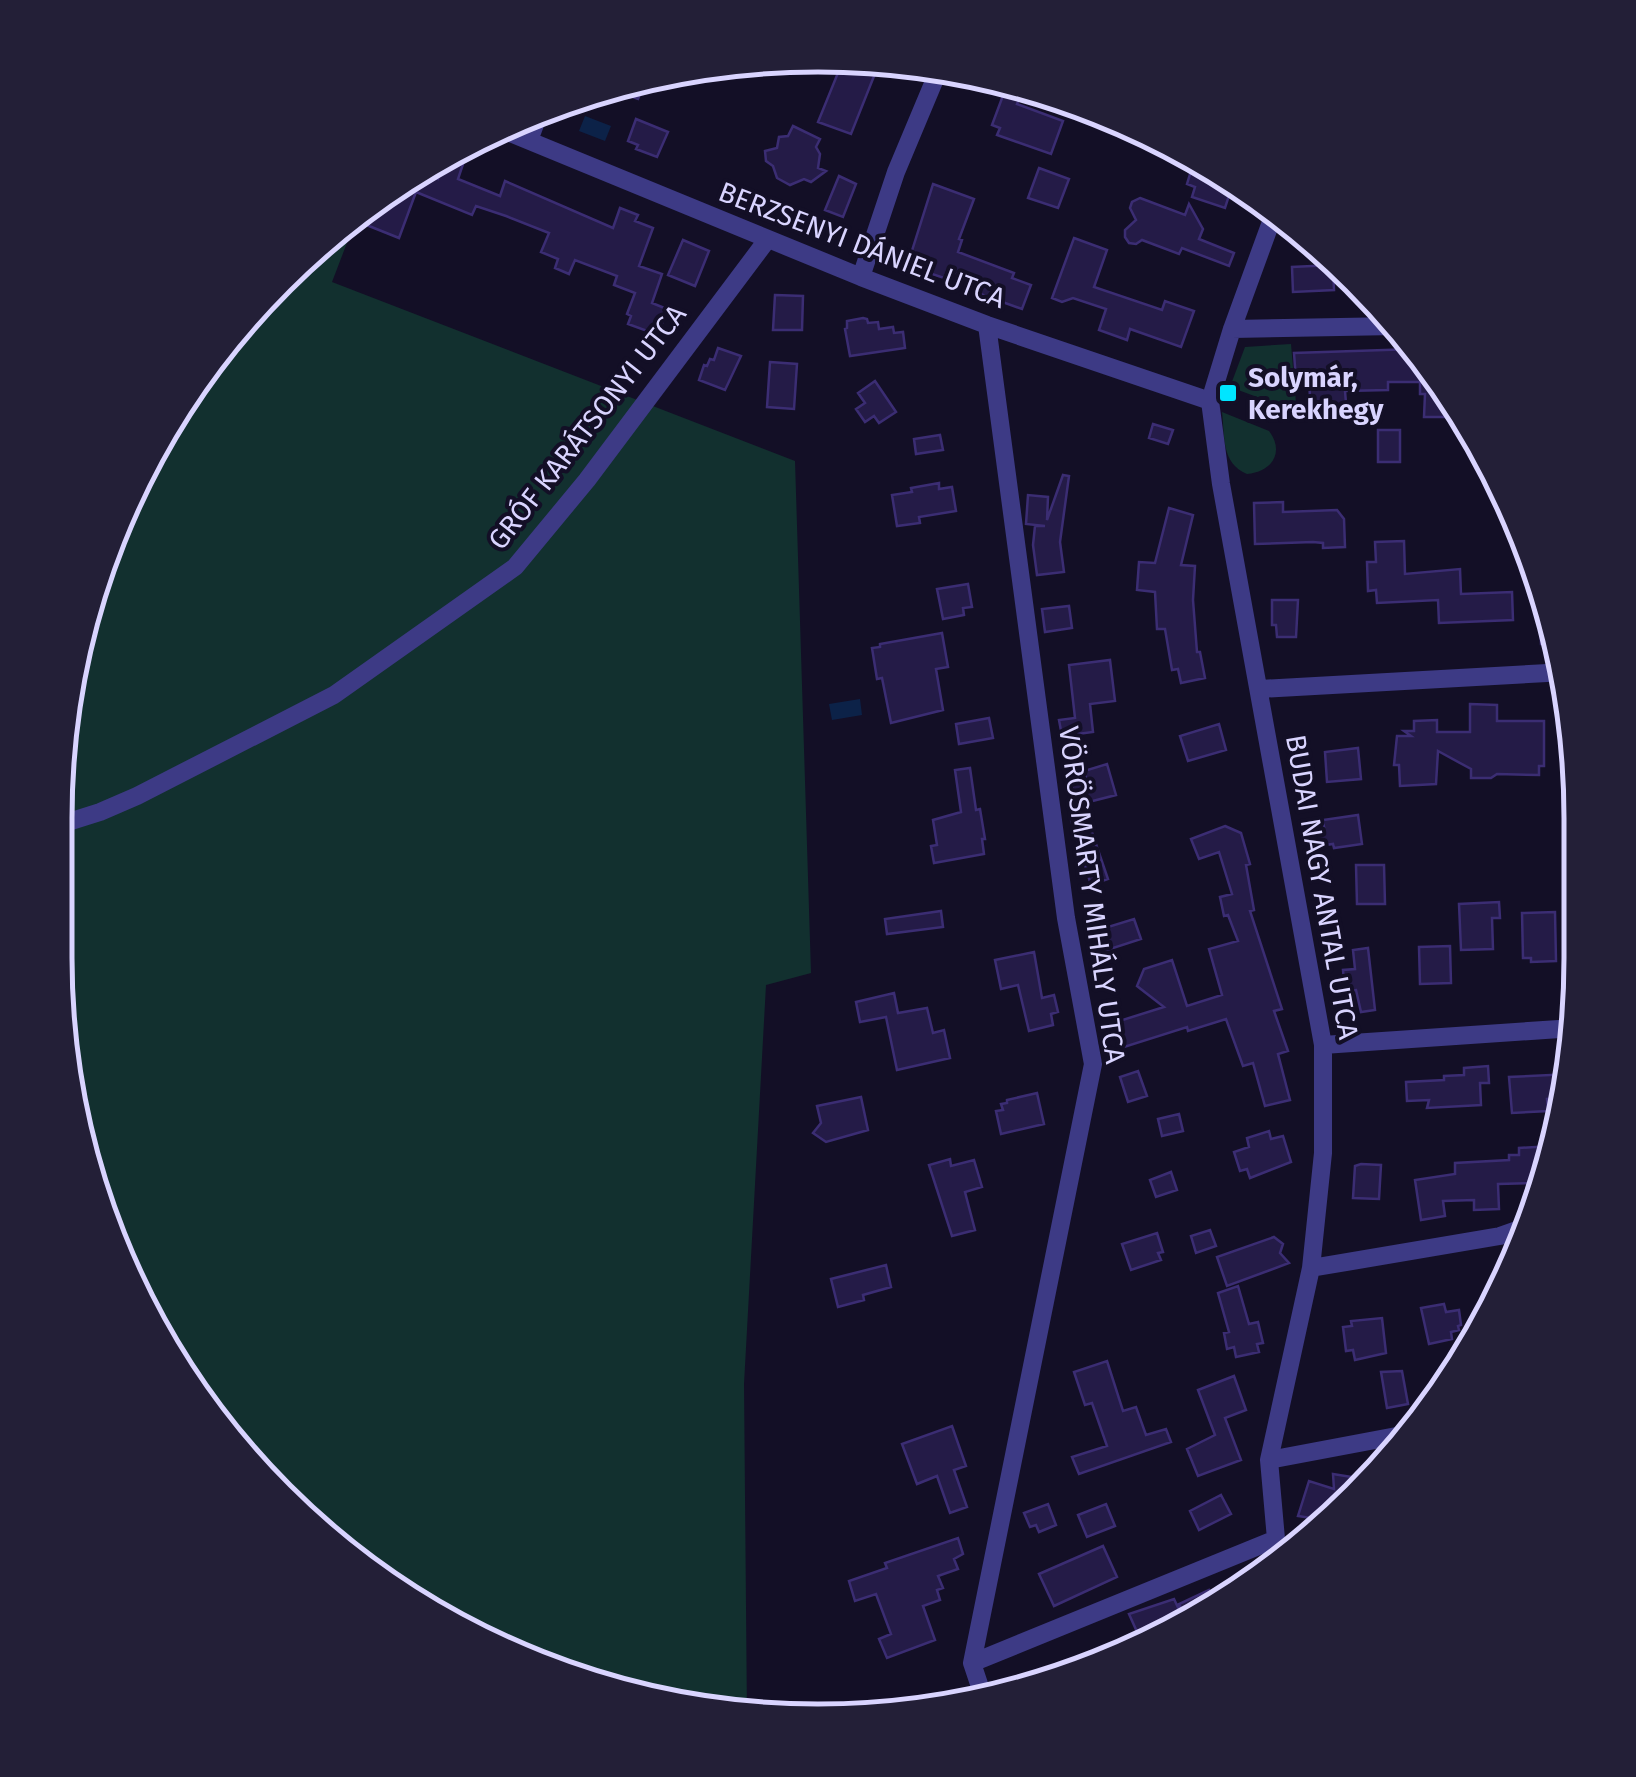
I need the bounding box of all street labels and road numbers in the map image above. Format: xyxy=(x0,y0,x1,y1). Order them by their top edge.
street label: BERZSENYI DÁNIEL UTCA xyxy=(714,175,1010,315)
street label: GRÓF KARÁTSONYI UTCA xyxy=(481,298,693,556)
street label: VÖRÖSMARTY MIHÁLY UTCA xyxy=(1052,724,1132,1066)
street label: BUDAI NAGY ANTAL UTCA xyxy=(1279,732,1365,1042)

